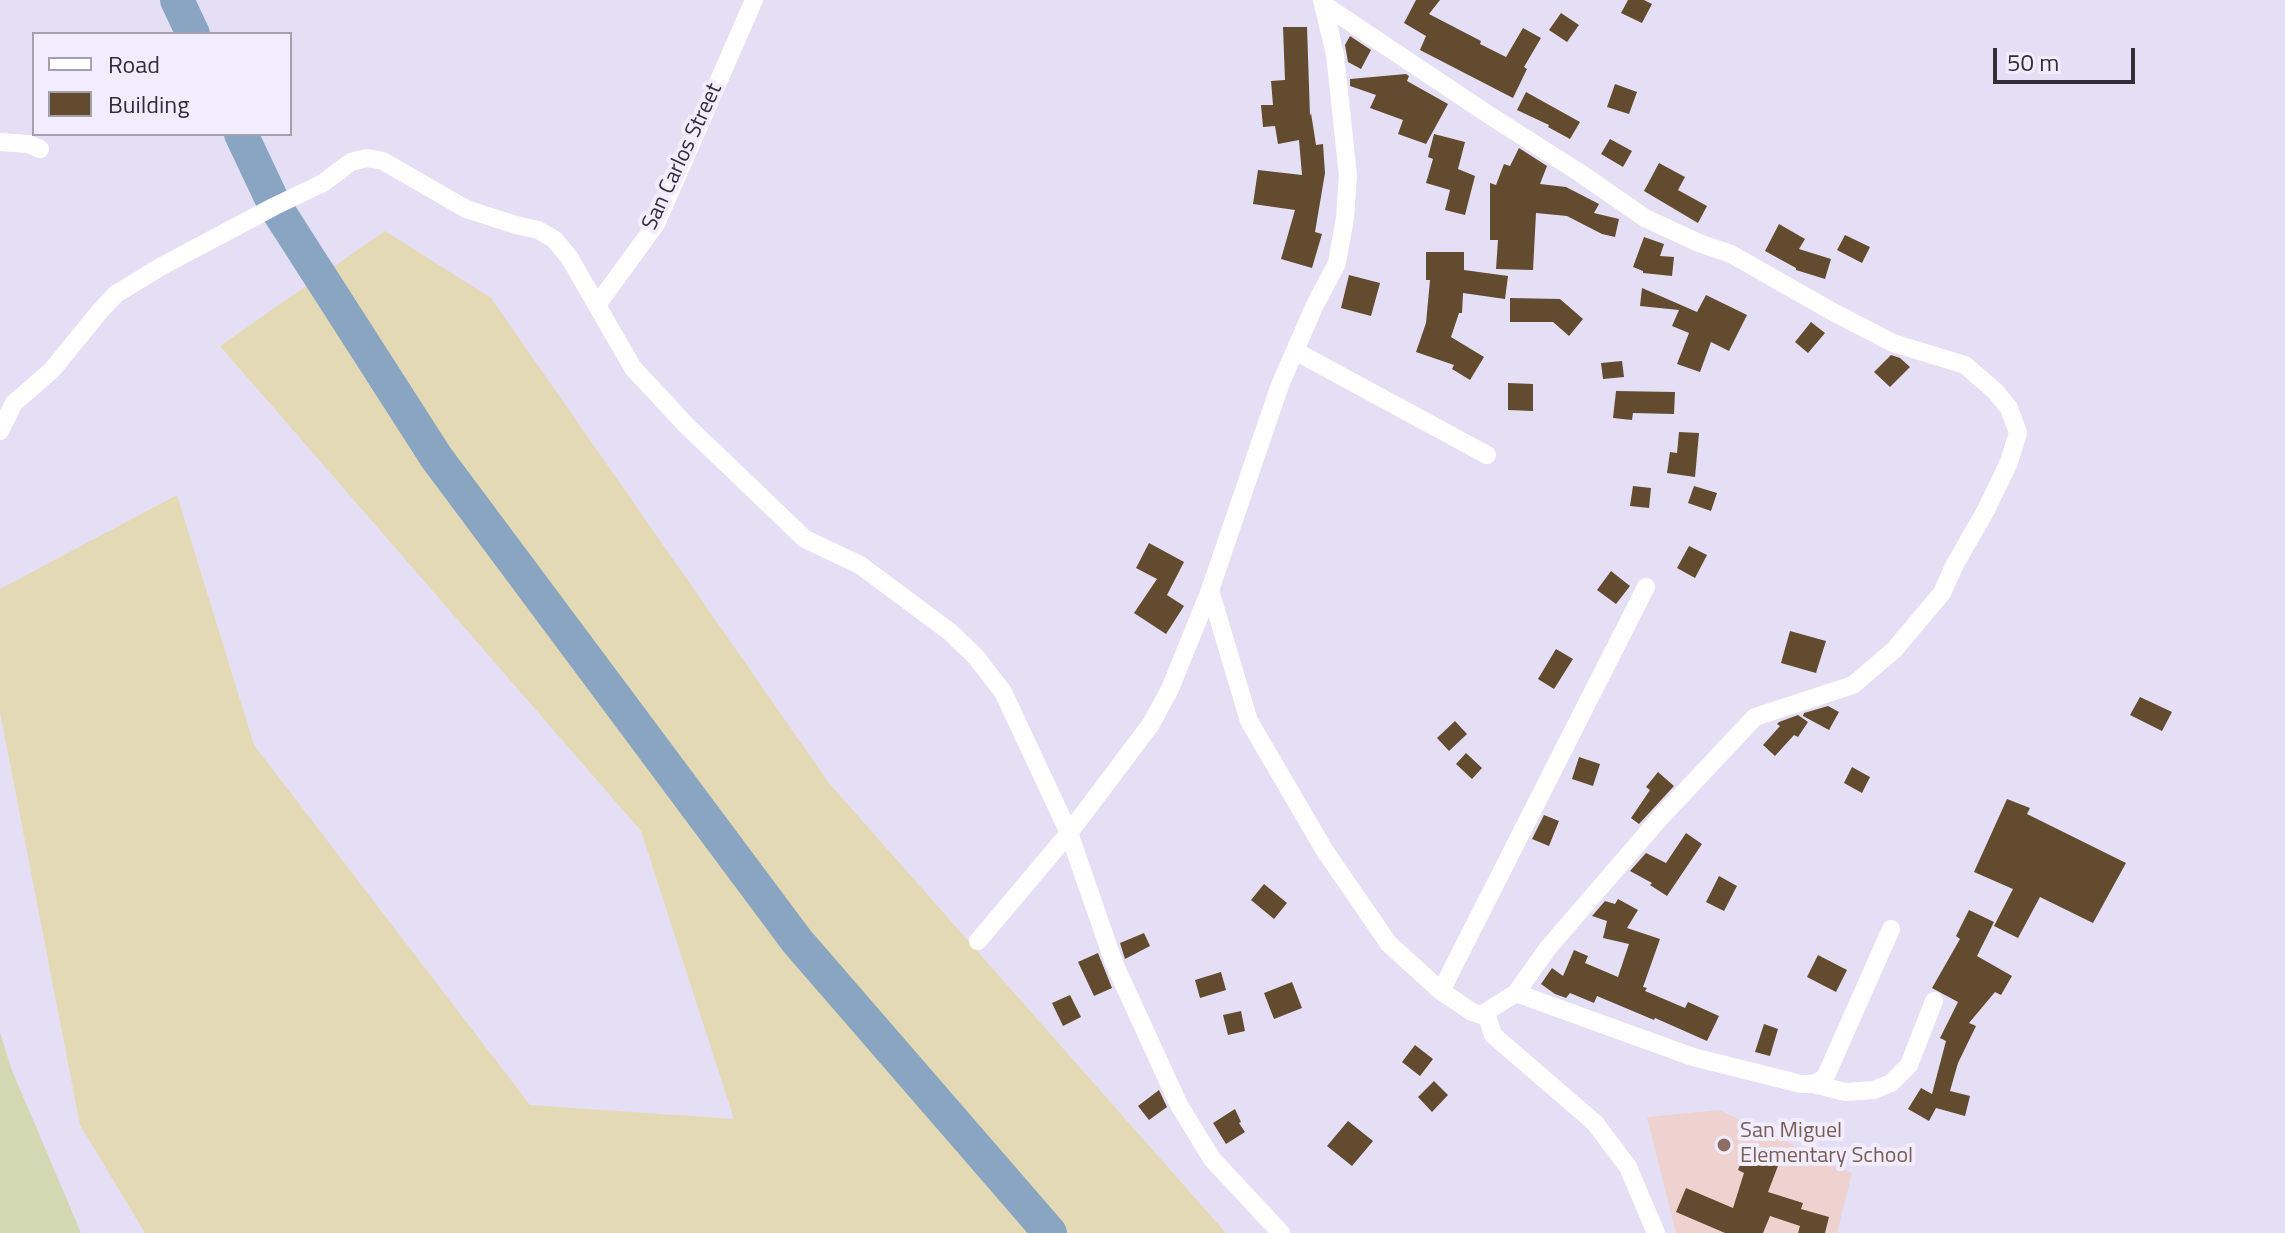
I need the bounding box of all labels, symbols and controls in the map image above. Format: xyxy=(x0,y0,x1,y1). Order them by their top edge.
legend xyxy=(32,32,292,136)
scale bar xyxy=(1997,32,2139,82)
text: 50 m xyxy=(2007,44,2059,80)
text: Road xyxy=(108,46,160,82)
street label: San Carlos Street xyxy=(638,80,728,234)
text: Building xyxy=(108,86,190,122)
place label: San Miguel Elementary School xyxy=(1740,1119,1913,1170)
marker: San Miguel Elementary School xyxy=(1715,1136,1733,1154)

